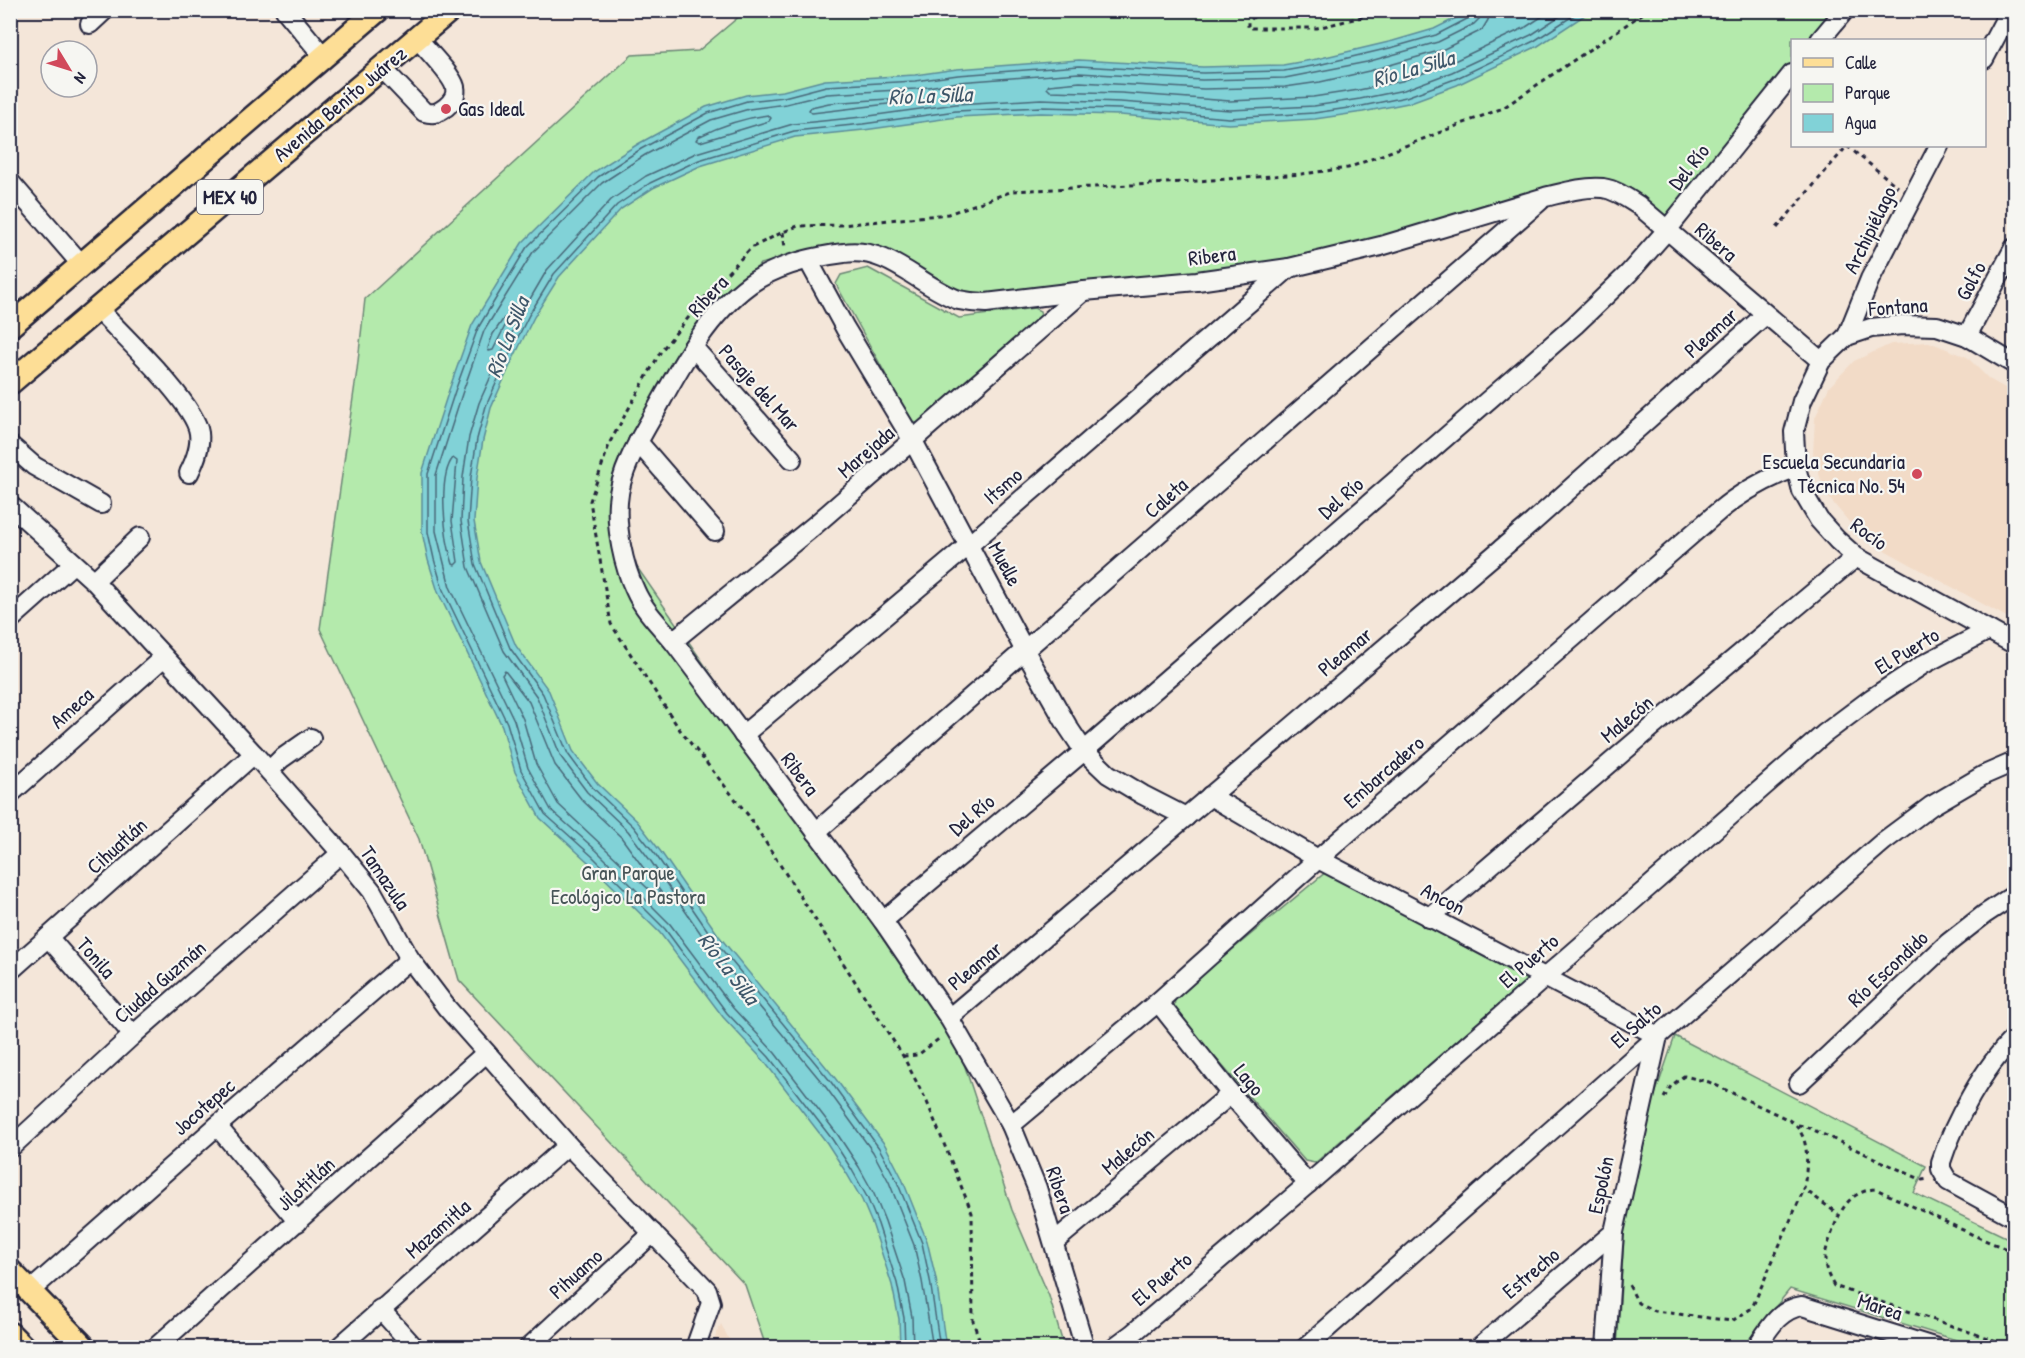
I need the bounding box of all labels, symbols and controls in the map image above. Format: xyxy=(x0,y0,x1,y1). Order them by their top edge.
north arrow xyxy=(39,39,99,99)
street label: Avenida Benito Juárez xyxy=(267,39,413,168)
legend xyxy=(1791,39,1986,147)
water label: Río La Silla xyxy=(1369,41,1460,94)
text: Calle xyxy=(1845,50,1877,75)
text: N xyxy=(69,68,92,89)
water label: Río La Silla xyxy=(888,78,975,111)
text: Parque xyxy=(1845,80,1890,105)
place label: Gas Ideal xyxy=(458,94,525,123)
marker: Gas Ideal xyxy=(439,102,453,116)
text: Agua xyxy=(1845,110,1876,135)
street label: Del Río xyxy=(1661,137,1716,196)
road number: MEX 40 xyxy=(197,180,263,214)
street label: Archipiélago xyxy=(1836,181,1903,278)
street label: Ribera xyxy=(1689,215,1744,268)
street label: Ribera xyxy=(1187,238,1237,273)
street label: Golfo xyxy=(1948,256,1993,305)
street label: Ribera xyxy=(681,268,734,323)
water label: Río La Silla xyxy=(478,290,537,382)
street label: Fontana xyxy=(1867,290,1928,323)
street label: Pleamar xyxy=(1678,301,1744,364)
street label: Pasaje del Mar xyxy=(712,338,806,438)
street label: Marejada xyxy=(831,419,900,484)
place label: Escuela Secundaria Técnica No. 54 xyxy=(1763,447,1905,500)
street label: Itsmo xyxy=(977,461,1028,511)
marker: Escuela Secundaria Técnica No. 54 xyxy=(1910,467,1924,481)
street label: Del Río xyxy=(1312,470,1370,525)
street label: Caleta xyxy=(1138,471,1194,525)
street label: Rocío xyxy=(1845,510,1894,557)
street label: Muelle xyxy=(982,536,1029,591)
street label: Pleamar xyxy=(1311,620,1378,683)
street label: El Puerto xyxy=(1869,620,1944,681)
street label: Ameca xyxy=(44,680,100,735)
street label: Malecón xyxy=(1594,688,1659,749)
street label: Embarcadero xyxy=(1337,729,1430,815)
street label: Ribera xyxy=(775,746,826,801)
street label: Del Río xyxy=(943,787,1001,842)
street label: Cihuatlán xyxy=(80,811,153,881)
street label: Tamazula xyxy=(353,840,418,916)
park label: Gran Parque Ecológico La Pastora xyxy=(551,858,705,911)
street label: Ancon xyxy=(1416,875,1470,922)
street label: Río Escondido xyxy=(1841,924,1934,1014)
water label: Río La Silla xyxy=(691,926,768,1012)
street label: El Puerto xyxy=(1493,927,1565,995)
street label: Tonila xyxy=(70,931,123,985)
street label: Ciudad Guzmán xyxy=(107,933,212,1030)
street label: Pleamar xyxy=(941,934,1008,997)
street label: El Salto xyxy=(1604,994,1667,1055)
street label: Lago xyxy=(1227,1057,1271,1102)
street label: Jocotepec xyxy=(166,1071,242,1142)
street label: Malecón xyxy=(1095,1120,1160,1181)
street label: Jilotitlán xyxy=(270,1150,341,1217)
street label: Espolón xyxy=(1580,1153,1621,1216)
street label: Ribera xyxy=(1039,1163,1082,1217)
street label: Mazamitla xyxy=(399,1192,477,1265)
street label: Estrecho xyxy=(1496,1240,1565,1305)
street label: Pihuamo xyxy=(543,1242,609,1305)
street label: El Puerto xyxy=(1125,1245,1198,1312)
street label: Marea xyxy=(1854,1286,1906,1327)

